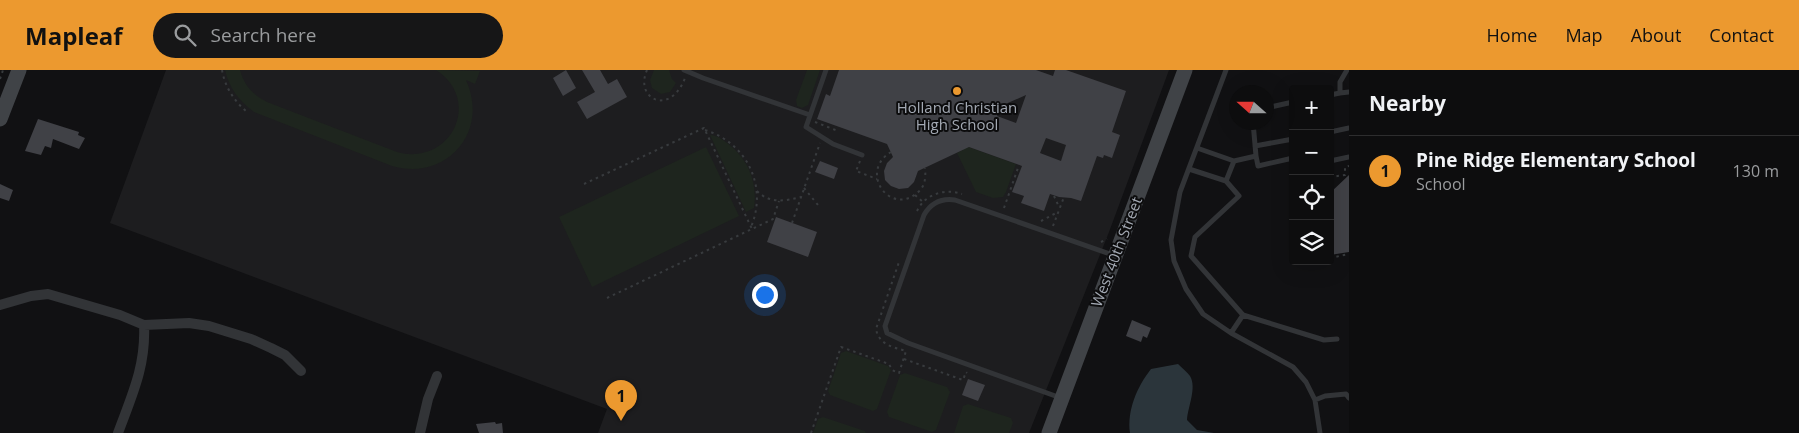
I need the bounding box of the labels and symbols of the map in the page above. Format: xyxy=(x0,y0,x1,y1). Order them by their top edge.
marker: Holland Christian High School xyxy=(951,85,963,97)
north arrow xyxy=(1229,85,1274,130)
place label: Holland Christian High School xyxy=(897,97,1017,134)
street label: West 40th Street xyxy=(1086,194,1146,309)
your location xyxy=(752,282,778,308)
pin: 1 xyxy=(605,380,637,421)

